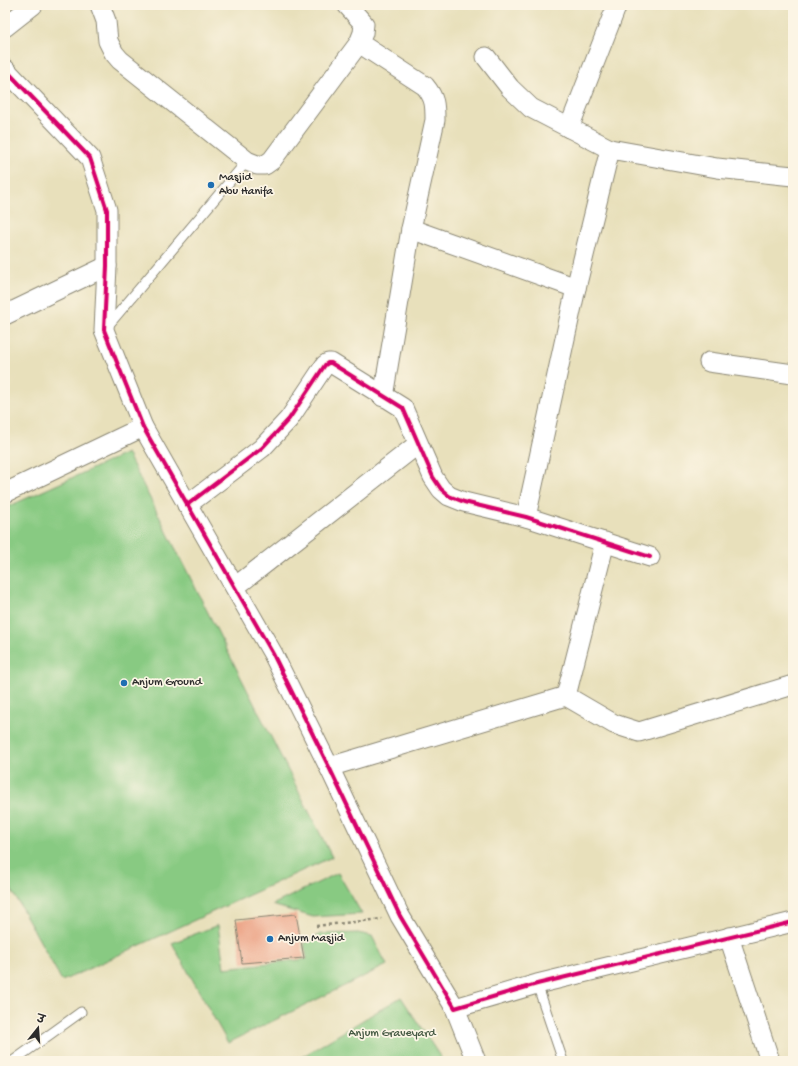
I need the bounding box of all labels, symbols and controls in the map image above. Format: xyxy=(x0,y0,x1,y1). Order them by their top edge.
place label: Masjid Abu Hanifa xyxy=(219,171,273,199)
marker: Masjid Abu Hanifa xyxy=(206,180,216,190)
place label: Anjum Ground xyxy=(132,676,203,690)
marker: Anjum Ground xyxy=(119,678,129,688)
place label: Anjum Masjid xyxy=(278,932,345,946)
marker: Anjum Masjid xyxy=(265,934,275,944)
north arrow xyxy=(18,1008,58,1048)
text: उ xyxy=(34,1012,47,1028)
park label: Anjum Graveyard xyxy=(348,1027,437,1041)

